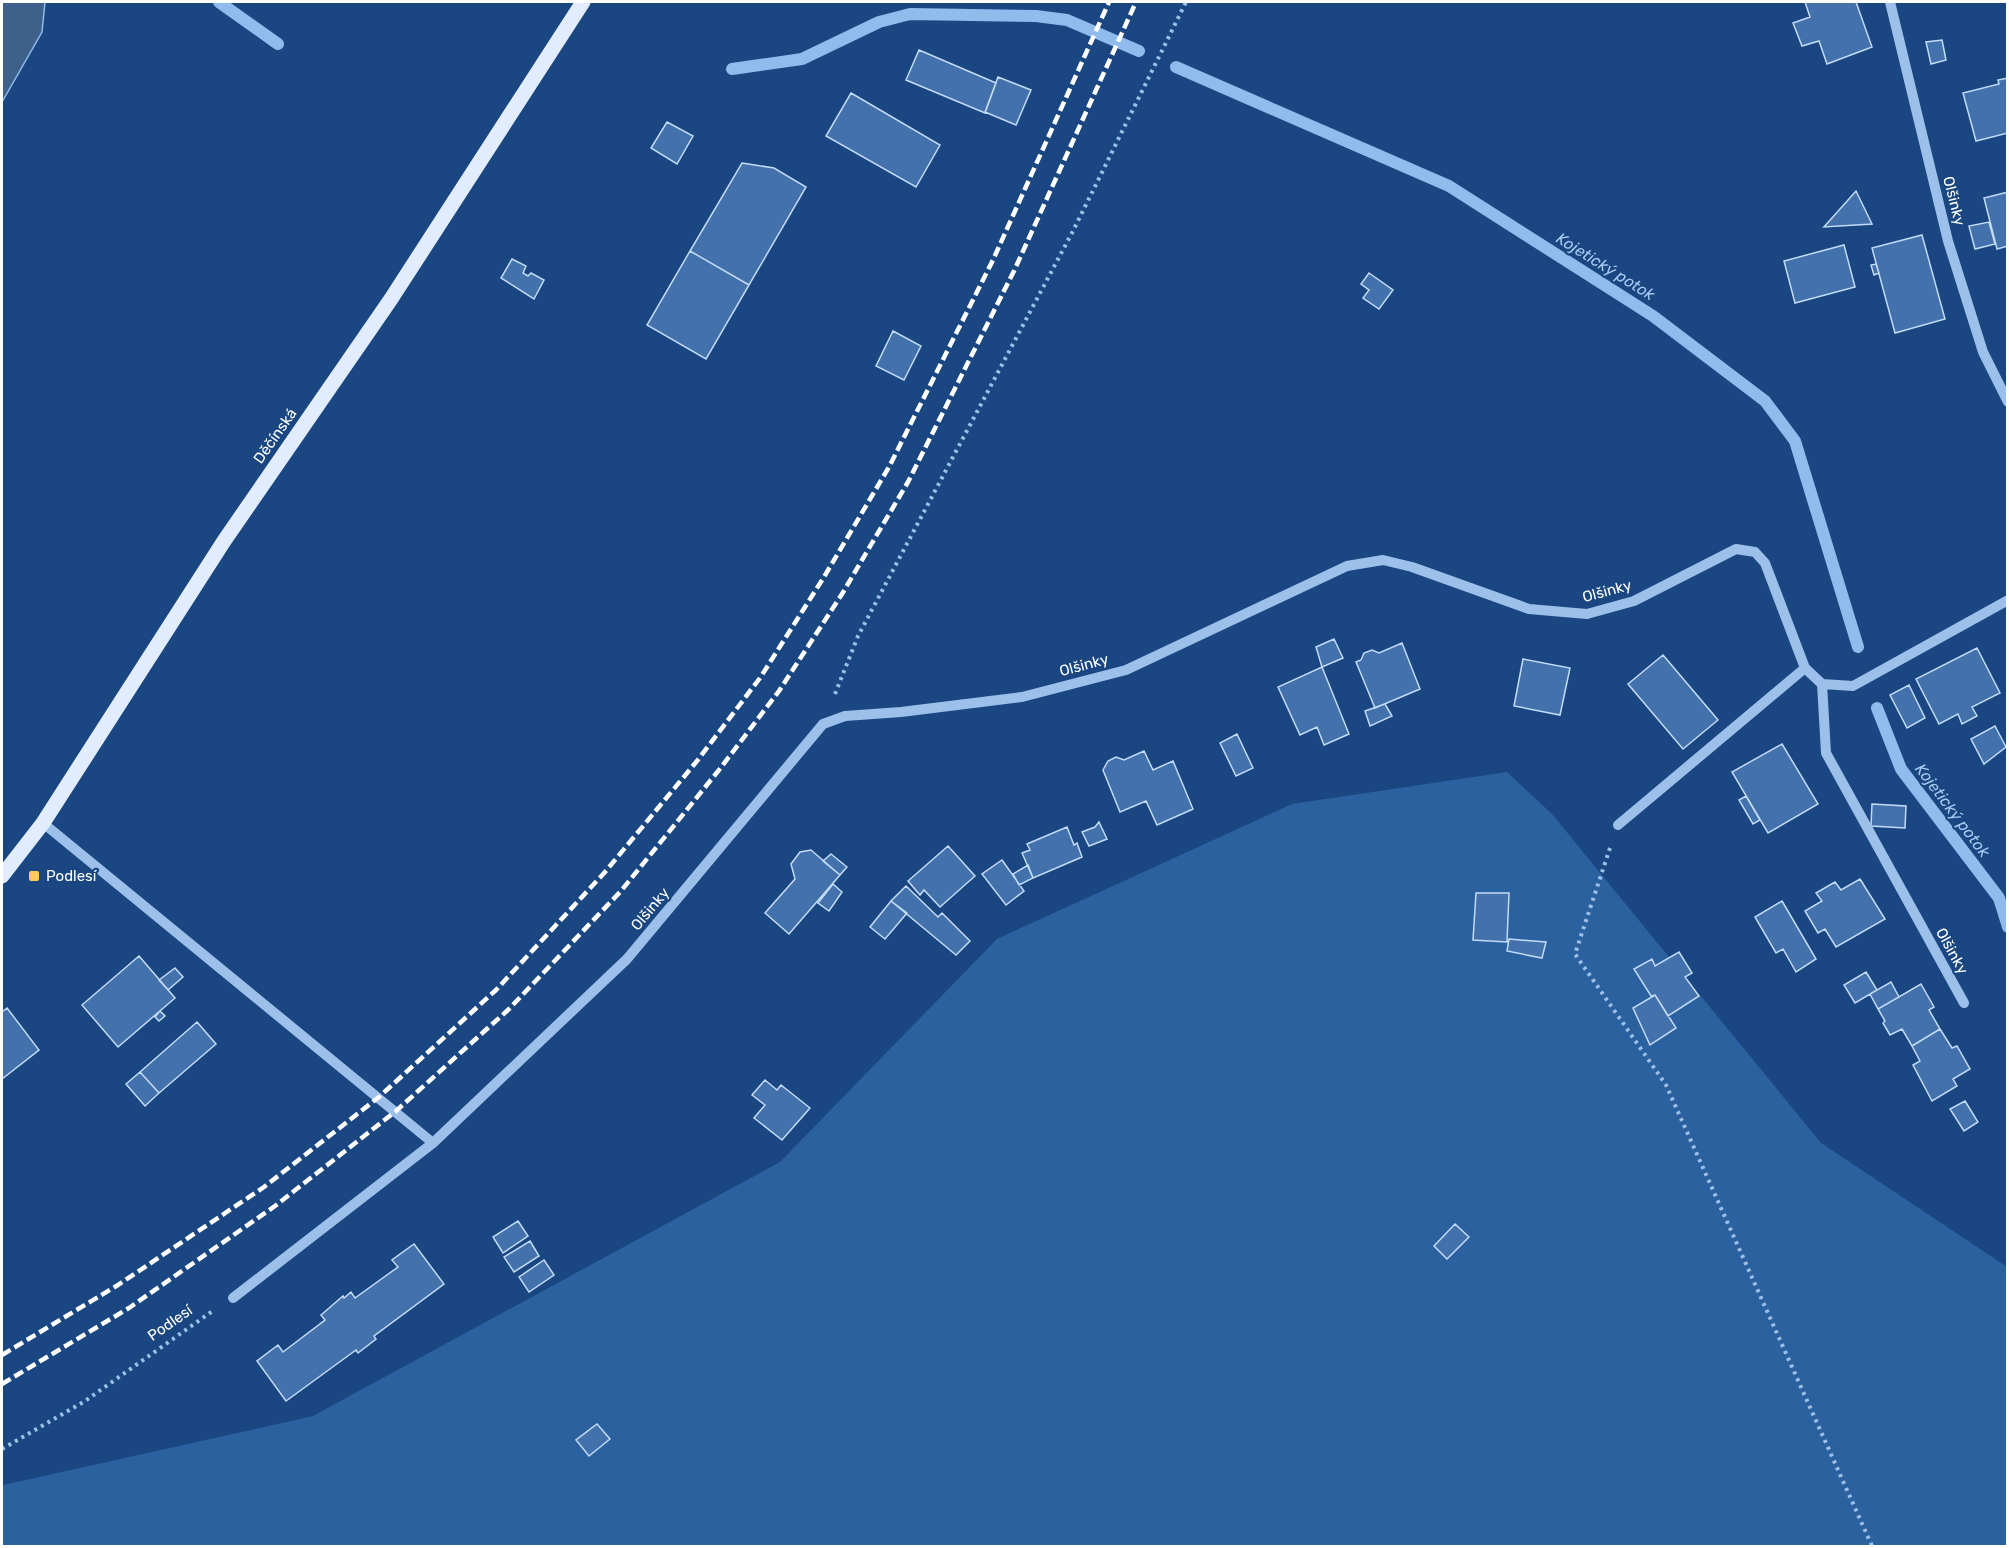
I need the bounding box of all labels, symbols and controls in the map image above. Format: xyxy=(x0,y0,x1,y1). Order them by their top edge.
street label: Olšinky xyxy=(1939,174,1969,228)
water label: Kojetický potok xyxy=(1553,229,1659,305)
street label: Děčínská xyxy=(249,405,301,467)
street label: Olšinky xyxy=(1580,576,1634,606)
street label: Olšinky xyxy=(1057,650,1111,680)
water label: Kojetický potok xyxy=(1911,760,1995,862)
place label: Podlesí xyxy=(46,867,98,885)
marker: Podlesí xyxy=(27,869,41,883)
street label: Olšinky xyxy=(627,884,673,934)
street label: Olšinky xyxy=(1932,925,1972,977)
street label: Podlesí xyxy=(144,1300,197,1345)

